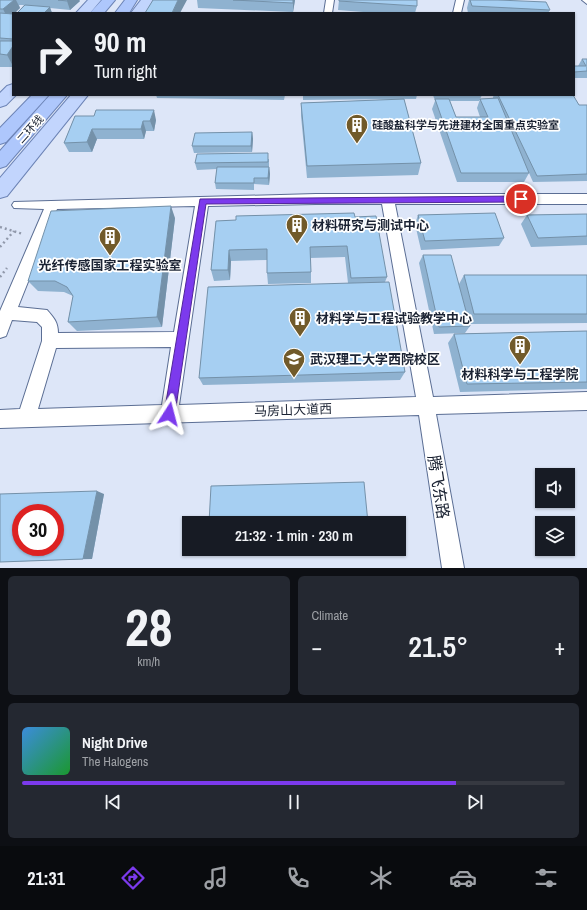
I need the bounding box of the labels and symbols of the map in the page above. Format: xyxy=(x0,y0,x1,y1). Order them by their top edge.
street label: 二环线 xyxy=(14,112,46,146)
building icon: 硅酸盐科学与先进建材全国重点实验室 xyxy=(344,112,370,145)
place label: 硅酸盐科学与先进建材全国重点实验室 xyxy=(372,118,559,132)
pin xyxy=(504,182,538,216)
building icon: 材料研究与测试中心 xyxy=(284,212,310,245)
place label: 材料研究与测试中心 xyxy=(312,217,429,234)
building icon: 光纤传感国家工程实验室 xyxy=(97,224,123,257)
place label: 光纤传感国家工程实验室 xyxy=(38,257,182,274)
building icon: 材料学与工程试验教学中心 xyxy=(287,305,313,338)
place label: 材料学与工程试验教学中心 xyxy=(316,310,472,327)
building icon: 材料科学与工程学院 xyxy=(507,333,533,366)
school or university icon: 武汉理工大学西院校区 xyxy=(281,346,307,379)
place label: 武汉理工大学西院校区 xyxy=(310,351,440,368)
place label: 材料科学与工程学院 xyxy=(461,366,579,383)
position arrow xyxy=(148,393,190,435)
street label: 马房山大道西 xyxy=(254,400,332,420)
street label: 腾飞东路 xyxy=(423,454,455,520)
speed limit sign: 30 xyxy=(12,504,64,556)

